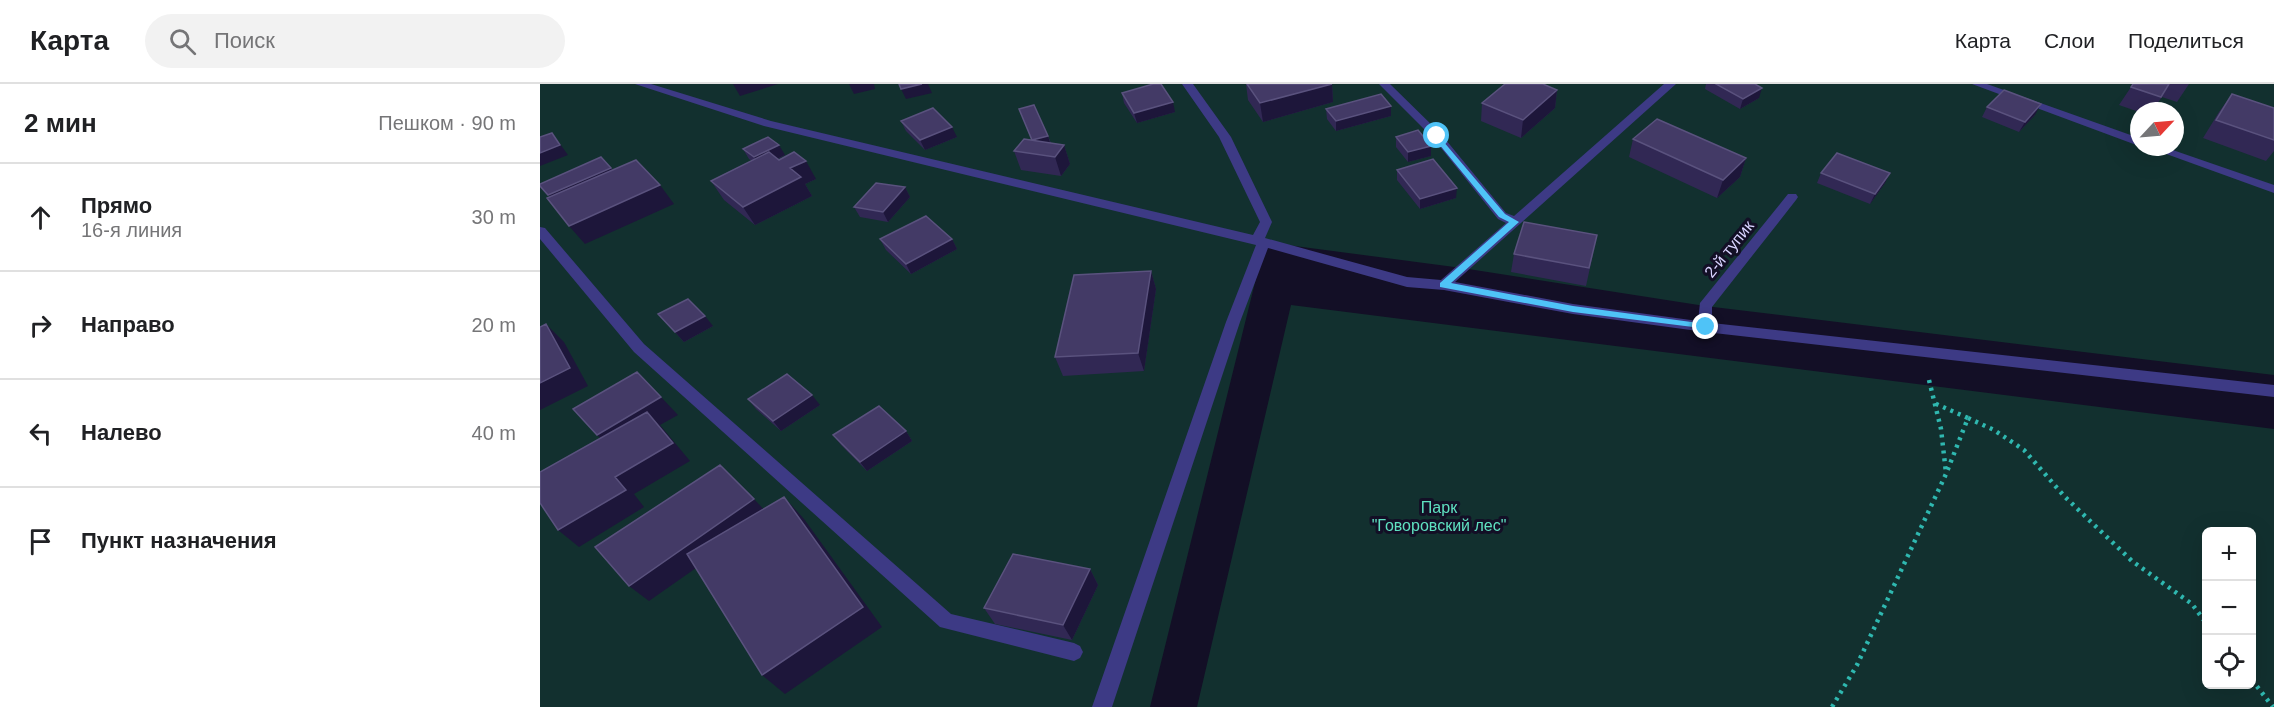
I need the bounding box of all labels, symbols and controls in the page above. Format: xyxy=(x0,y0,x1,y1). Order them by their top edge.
search box xyxy=(145,14,565,68)
text: Карта xyxy=(30,25,109,56)
icon: search xyxy=(166,25,199,58)
text: Поиск xyxy=(214,28,275,53)
text: Карта xyxy=(1955,29,2011,52)
text: Слои xyxy=(2044,29,2095,52)
text: Поделиться xyxy=(2128,29,2244,52)
north arrow xyxy=(2130,102,2184,156)
text: 2 мин xyxy=(24,108,97,138)
text: Пешком · 90 m xyxy=(378,112,516,134)
route start xyxy=(1423,122,1449,148)
text: Прямо xyxy=(81,193,152,218)
icon: ahead xyxy=(24,201,57,234)
text: 30 m xyxy=(472,206,516,228)
street label: 2-й тупик xyxy=(1701,217,1758,281)
text: 16-я линия xyxy=(81,219,182,241)
icon: right xyxy=(24,309,57,342)
text: Направо xyxy=(81,312,175,337)
route end xyxy=(1692,313,1718,339)
text: 20 m xyxy=(472,314,516,336)
icon: left xyxy=(24,417,57,450)
text: Налево xyxy=(81,420,162,445)
text: 40 m xyxy=(472,422,516,444)
park label: Парк "Говоровский лес" xyxy=(1372,499,1506,534)
icon: arrive xyxy=(24,525,57,558)
map controls xyxy=(2202,527,2256,689)
button: + xyxy=(2202,527,2256,581)
text: Пункт назначения xyxy=(81,528,277,553)
button: − xyxy=(2202,581,2256,635)
button: locate xyxy=(2202,635,2256,689)

